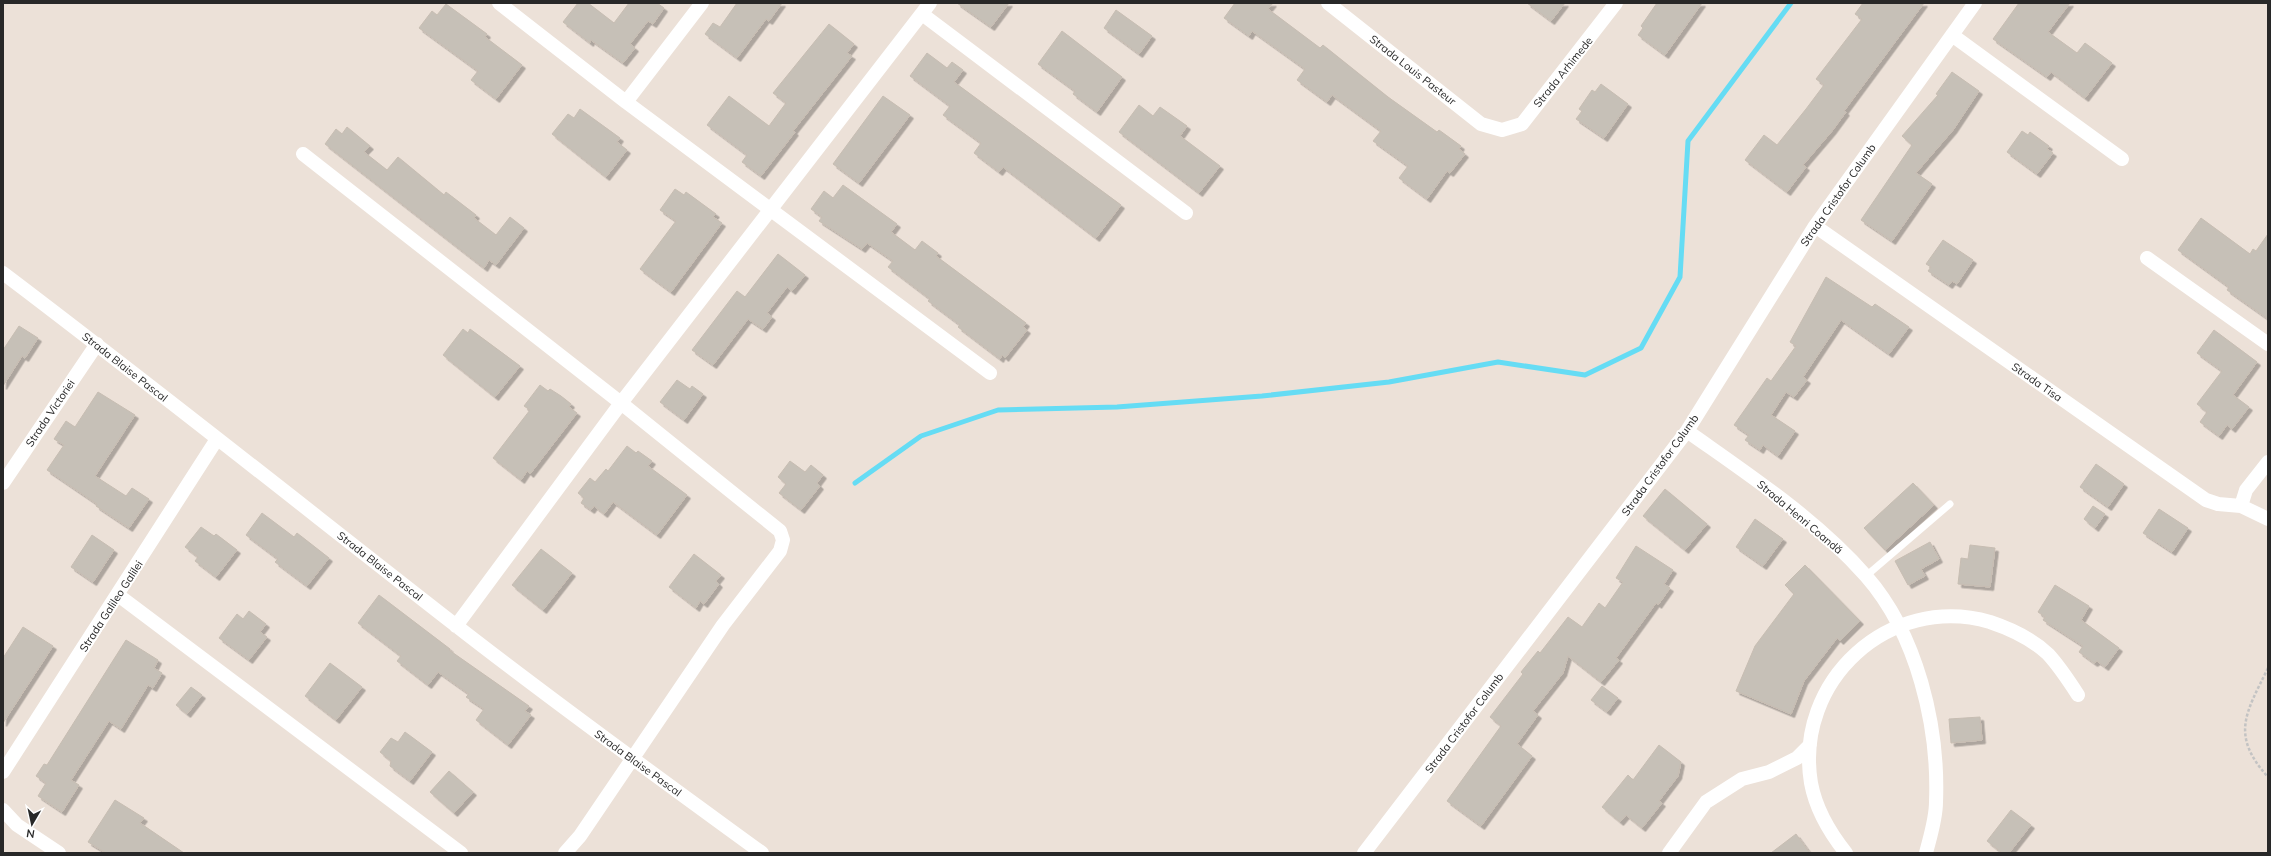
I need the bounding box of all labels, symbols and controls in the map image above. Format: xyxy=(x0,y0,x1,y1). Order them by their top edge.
street label: Strada Louis Pasteur xyxy=(1367,32,1459,108)
street label: Strada Arhimede xyxy=(1530,34,1596,110)
street label: Strada Cristofor Columb xyxy=(1797,141,1879,249)
street label: Strada Blaise Pascal xyxy=(80,329,170,405)
street label: Strada Tisa xyxy=(2009,359,2065,405)
street label: Strada Victoriei xyxy=(22,377,78,449)
street label: Strada Cristofor Columb xyxy=(1618,411,1702,519)
street label: Strada Henri Coandă xyxy=(1754,477,1846,557)
street label: Strada Blaise Pascal xyxy=(335,528,425,604)
street label: Strada Galileo Galilei xyxy=(76,558,146,654)
street label: Strada Cristofor Columb xyxy=(1422,670,1507,776)
street label: Strada Blaise Pascal xyxy=(592,727,684,799)
north arrow xyxy=(12,804,52,844)
text: N xyxy=(25,826,36,841)

